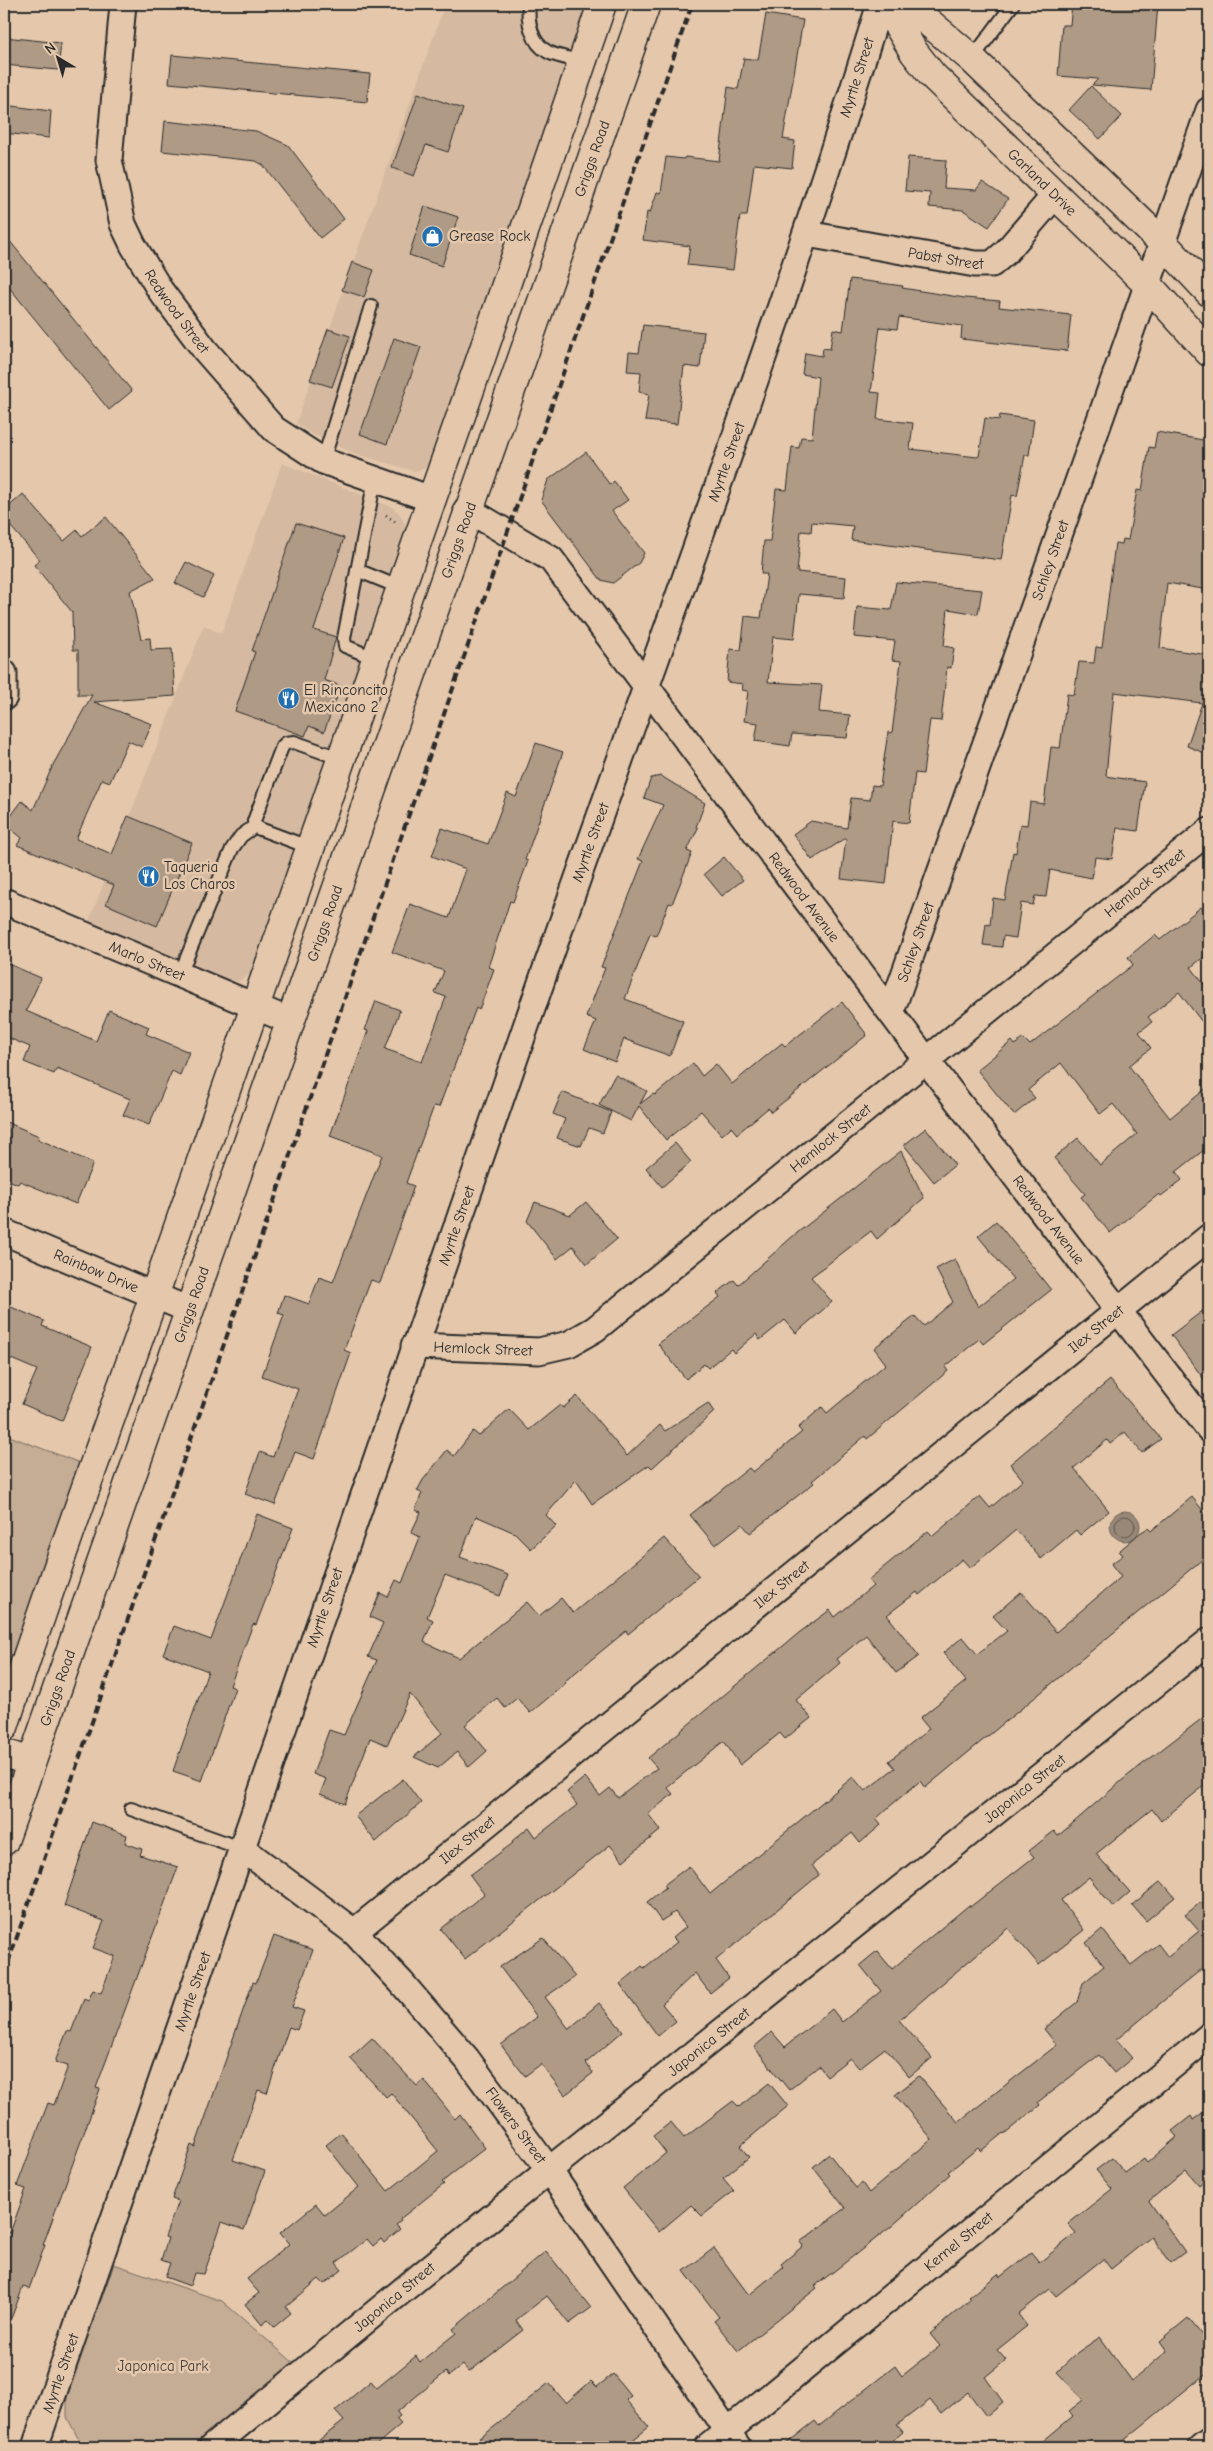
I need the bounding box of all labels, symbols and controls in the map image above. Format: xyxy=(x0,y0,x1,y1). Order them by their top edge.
north arrow xyxy=(32,32,82,82)
street label: Myrtle Street xyxy=(836,35,878,120)
text: N xyxy=(41,39,59,58)
street label: Griggs Road xyxy=(570,118,614,199)
street label: Garland Drive xyxy=(1004,145,1081,220)
shop icon: Grease Rock xyxy=(421,224,445,248)
place label: Grease Rock xyxy=(449,227,531,245)
street label: Pabst Street xyxy=(907,243,984,273)
street label: Redwood Street xyxy=(141,266,214,357)
street label: Myrtle Street xyxy=(704,419,749,504)
street label: Griggs Road xyxy=(437,500,480,581)
street label: Schley Street xyxy=(1028,517,1073,603)
place label: El Rinconcito Mexicano 2 xyxy=(304,681,388,716)
restaurant icon: El Rinconcito Mexicano 2 xyxy=(276,687,300,711)
street label: Myrtle Street xyxy=(568,800,613,885)
street label: Hemlock Street xyxy=(1101,844,1190,921)
street label: Redwood Avenue xyxy=(765,849,844,946)
place label: Taqueria Los Charos xyxy=(164,858,235,893)
restaurant icon: Taqueria Los Charos xyxy=(136,864,160,888)
street label: Griggs Road xyxy=(303,883,346,964)
street label: Schley Street xyxy=(893,899,938,985)
street label: Marlo Street xyxy=(107,937,188,985)
street label: Hemlock Street xyxy=(786,1099,875,1176)
street label: Redwood Avenue xyxy=(1009,1172,1089,1268)
street label: Myrtle Street xyxy=(434,1183,479,1268)
street label: Rainbow Drive xyxy=(51,1245,142,1297)
street label: Griggs Road xyxy=(170,1264,213,1345)
street label: Ilex Street xyxy=(1064,1301,1128,1357)
street label: Hemlock Street xyxy=(433,1338,534,1360)
street label: Ilex Street xyxy=(750,1556,814,1612)
street label: Myrtle Street xyxy=(303,1565,347,1650)
street label: Griggs Road xyxy=(36,1647,79,1729)
street label: Japonica Street xyxy=(980,1750,1070,1827)
street label: Ilex Street xyxy=(436,1812,499,1868)
street label: Myrtle Street xyxy=(171,1949,215,2034)
street label: Japonica Street xyxy=(664,2003,754,2080)
street label: Flowers Street xyxy=(482,2083,551,2168)
street label: Kernel Street xyxy=(920,2208,997,2275)
street label: Japonica Street xyxy=(350,2258,439,2336)
street label: Myrtle Street xyxy=(39,2331,83,2415)
park label: Japonica Park xyxy=(118,2357,209,2375)

